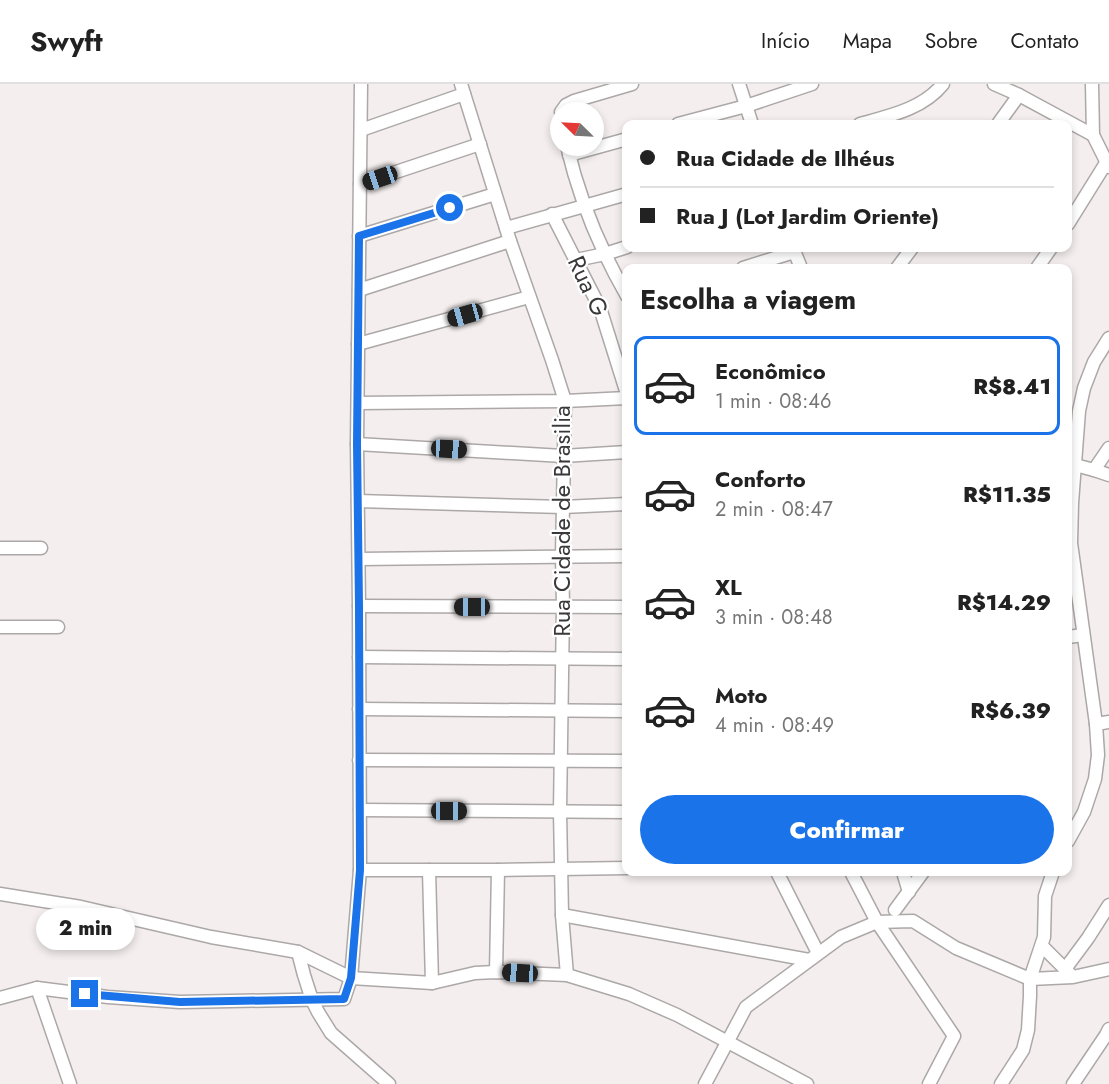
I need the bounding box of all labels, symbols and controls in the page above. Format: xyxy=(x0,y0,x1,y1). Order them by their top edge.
text: Swyft xyxy=(30,21,103,62)
text: Início xyxy=(761,26,810,56)
text: Mapa xyxy=(843,26,892,56)
text: Sobre xyxy=(925,26,977,56)
text: Contato xyxy=(1010,26,1079,56)
north arrow xyxy=(550,102,604,156)
map controls xyxy=(550,102,604,156)
text: Rua Cidade de Ilhéus xyxy=(676,142,895,174)
car xyxy=(360,164,400,192)
route start xyxy=(436,194,463,221)
text: Rua J (Lot Jardim Oriente) xyxy=(676,200,939,232)
street label: Rua G xyxy=(559,250,618,322)
text: Escolha a viagem xyxy=(640,280,856,319)
car xyxy=(445,301,485,329)
text: Econômico xyxy=(715,355,826,387)
icon: car xyxy=(643,359,697,413)
text: R$8.41 xyxy=(973,370,1051,402)
text: 1 min · 08:46 xyxy=(715,387,831,416)
street label: Rua Cidade de Brasilia xyxy=(544,405,579,637)
car xyxy=(431,439,467,459)
text: Conforto xyxy=(715,463,806,495)
icon: car xyxy=(643,467,697,521)
text: R$11.35 xyxy=(963,478,1051,510)
text: 2 min · 08:47 xyxy=(715,495,833,524)
text: XL xyxy=(715,571,742,603)
icon: car xyxy=(643,575,697,629)
text: R$14.29 xyxy=(957,586,1051,618)
car xyxy=(454,598,490,616)
text: 3 min · 08:48 xyxy=(715,603,833,632)
text: Moto xyxy=(715,679,768,711)
icon: car xyxy=(643,683,697,737)
text: R$6.39 xyxy=(970,694,1051,726)
text: 4 min · 08:49 xyxy=(715,711,834,740)
button: Confirmar xyxy=(640,795,1054,864)
car xyxy=(431,802,467,820)
callout: 2 min xyxy=(36,907,134,949)
text: 2 min xyxy=(59,914,112,943)
car xyxy=(502,963,538,983)
route end xyxy=(71,980,98,1007)

